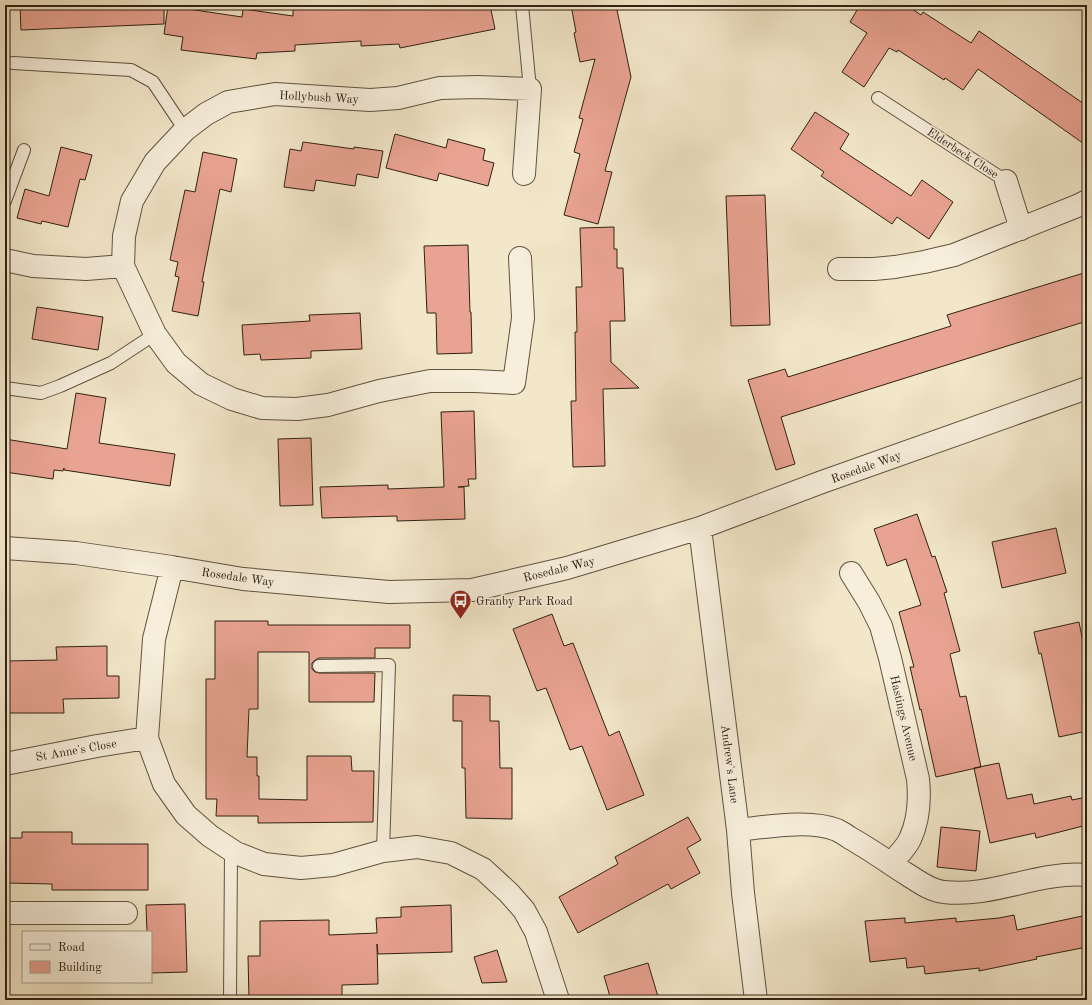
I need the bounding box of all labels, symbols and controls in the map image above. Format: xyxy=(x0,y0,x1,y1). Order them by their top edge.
street label: Hollybush Way xyxy=(279,90,360,106)
street label: Elderbeck Close xyxy=(925,126,1001,182)
street label: Rosedale Way xyxy=(830,450,904,486)
street label: Rosedale Way xyxy=(522,555,597,585)
street label: Rosedale Way xyxy=(201,567,276,589)
bus stop icon: Granby Park Road xyxy=(447,588,473,621)
place label: Granby Park Road xyxy=(476,596,573,608)
street label: Hastings Avenue xyxy=(887,674,919,763)
street label: Andrew's Lane xyxy=(718,724,740,805)
street label: St Anne's Close xyxy=(35,738,118,764)
legend xyxy=(22,931,152,983)
text: Road xyxy=(58,942,85,954)
text: Building xyxy=(58,962,102,974)

